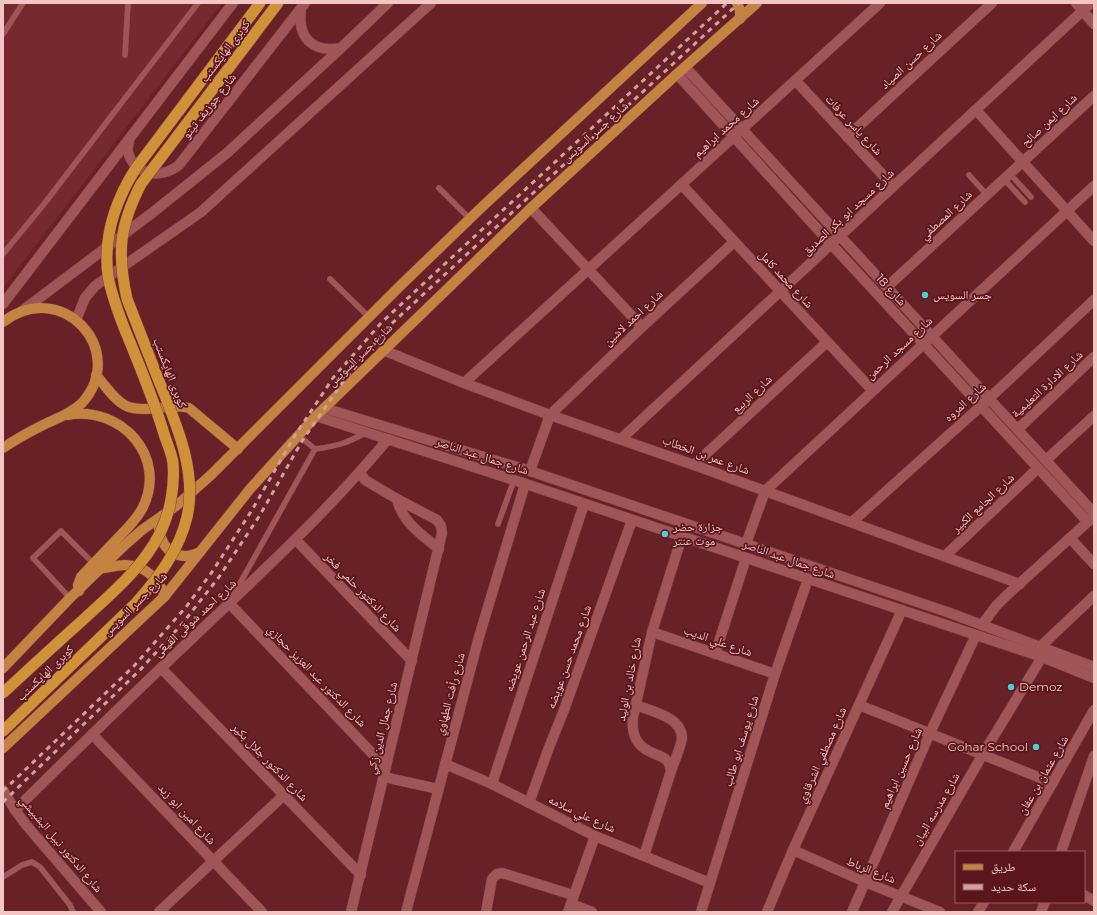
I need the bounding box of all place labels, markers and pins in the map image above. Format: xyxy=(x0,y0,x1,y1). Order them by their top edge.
place label: جسر السويس xyxy=(933,287,992,302)
marker: جسر السويس xyxy=(920,290,930,300)
place label: جزارة حضر موت عنتر xyxy=(672,519,723,548)
marker: جزارة حضر موت عنتر xyxy=(660,529,670,539)
place label: Demoz xyxy=(1019,679,1062,694)
marker: Demoz xyxy=(1006,682,1016,692)
place label: Gohar School xyxy=(948,739,1028,754)
marker: Gohar School xyxy=(1031,742,1041,752)

